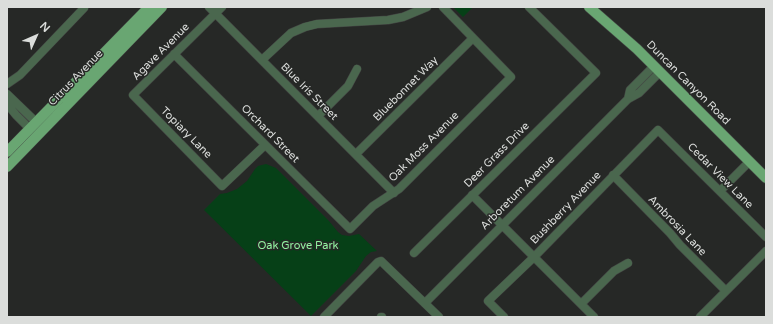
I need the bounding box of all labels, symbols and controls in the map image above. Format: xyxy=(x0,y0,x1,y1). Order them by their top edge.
north arrow xyxy=(16,16,56,56)
text: N xyxy=(37,19,53,35)
street label: Agave Avenue xyxy=(130,21,192,83)
street label: Duncan Canyon Road xyxy=(643,38,733,128)
street label: Citrus Avenue xyxy=(46,47,106,109)
street label: Bluebonnet Way xyxy=(371,54,441,124)
street label: Blue Iris Street xyxy=(278,61,340,123)
street label: Orchard Street xyxy=(238,102,302,166)
street label: Topiary Lane xyxy=(158,105,214,161)
street label: Oak Moss Avenue xyxy=(386,109,462,185)
street label: Deer Grass Drive xyxy=(462,120,532,190)
street label: Cedar View Lane xyxy=(684,140,756,212)
street label: Arboretum Avenue xyxy=(478,153,558,233)
street label: Bushberry Avenue xyxy=(528,169,604,247)
street label: Ambrosia Lane xyxy=(645,193,709,259)
park label: Oak Grove Park xyxy=(257,239,339,253)

